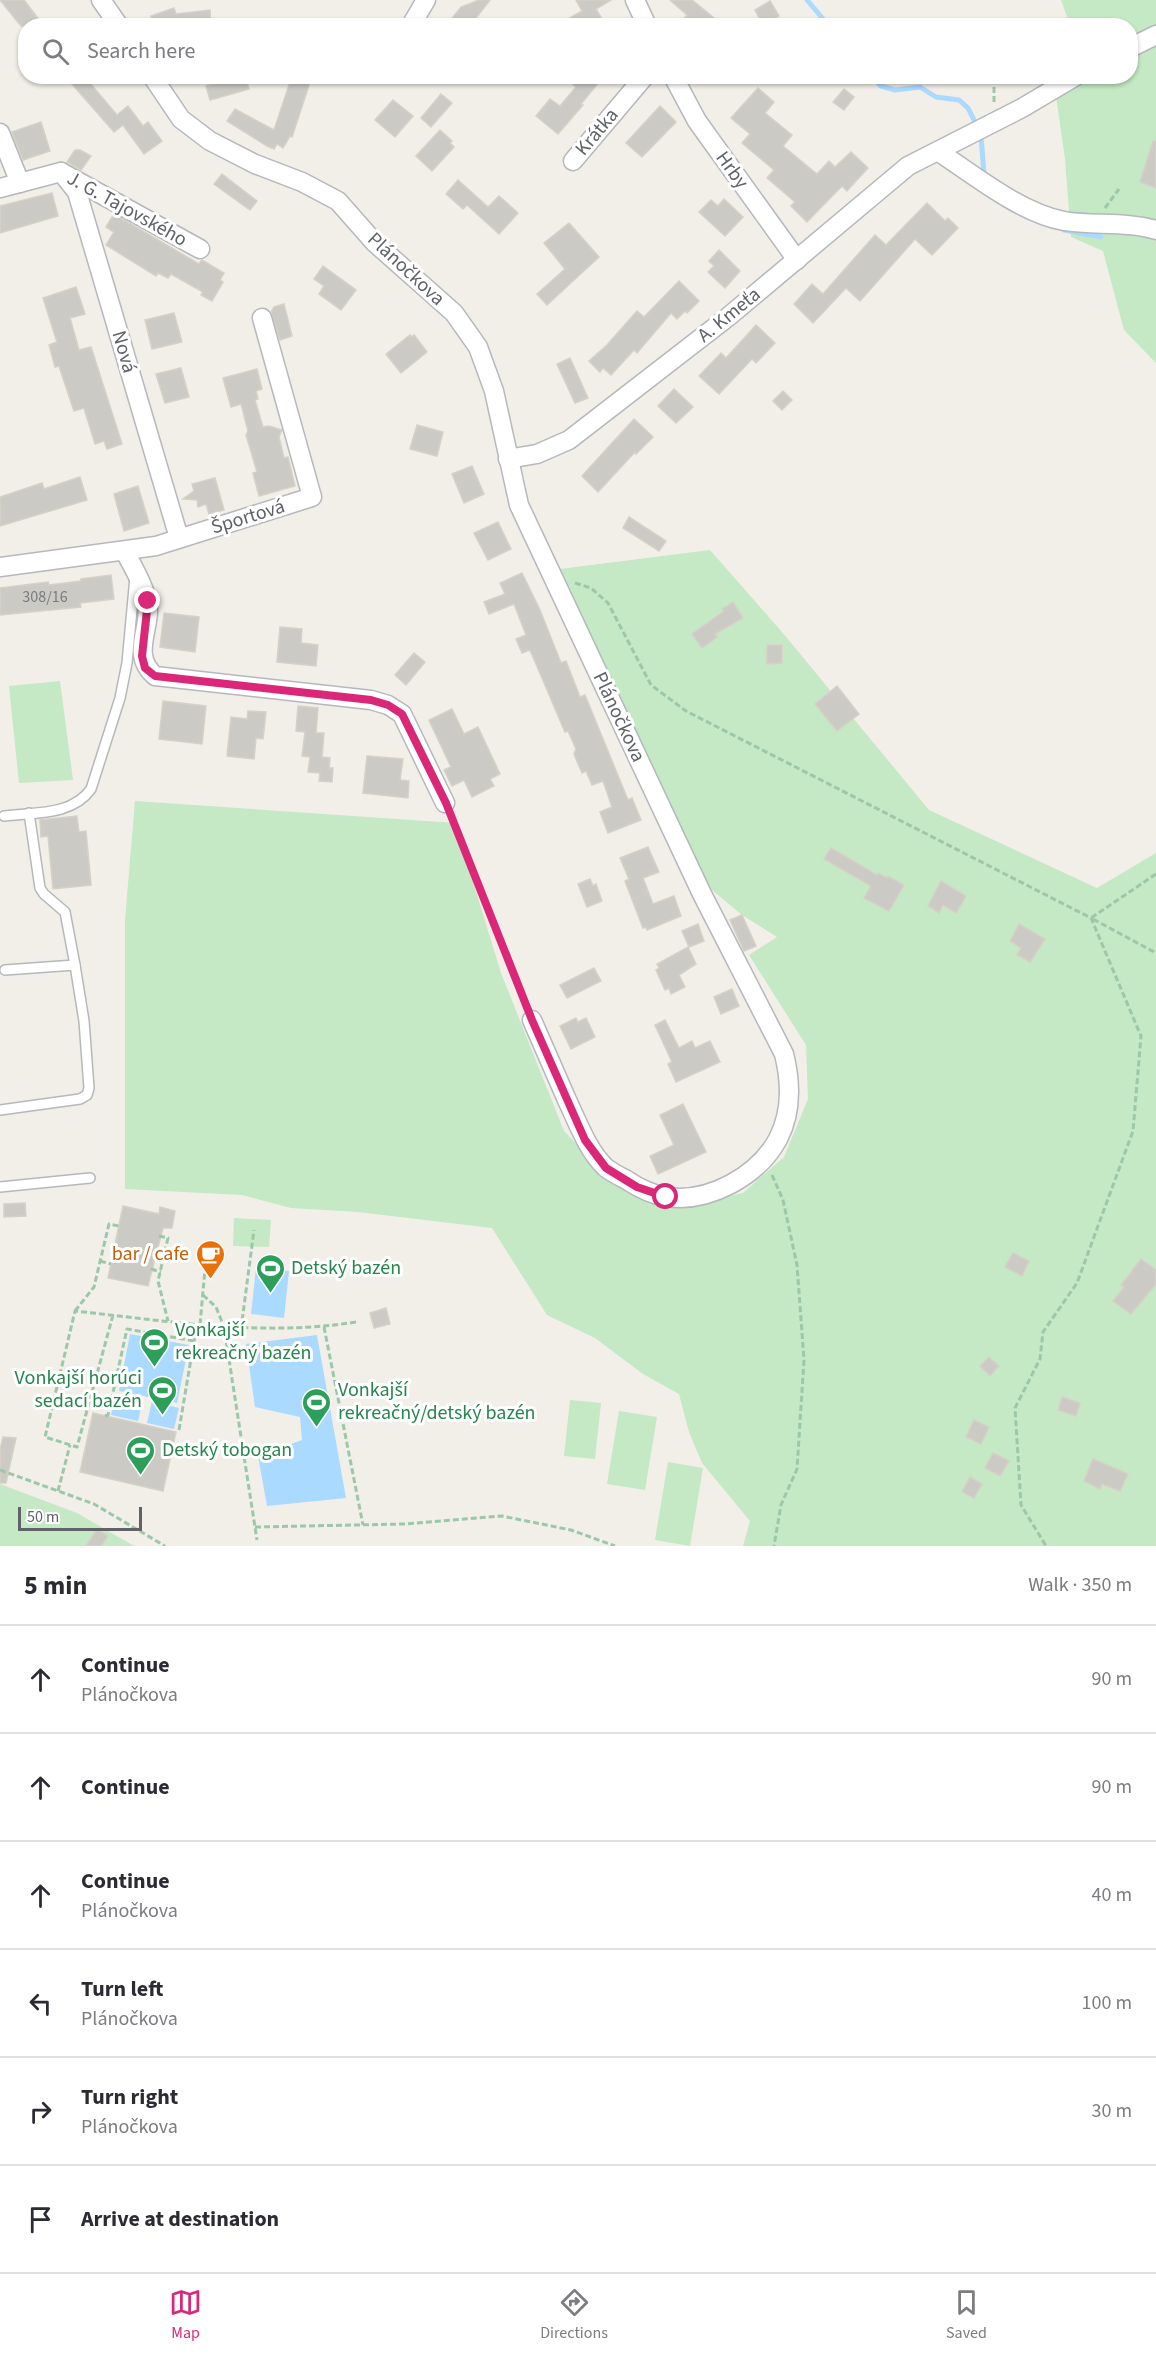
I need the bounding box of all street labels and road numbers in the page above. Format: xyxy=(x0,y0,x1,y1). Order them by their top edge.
street label: Krátka xyxy=(569,102,625,162)
street label: Hrby xyxy=(709,145,756,195)
street label: J. G. Tajovského xyxy=(62,164,192,254)
street label: Plánočkova xyxy=(361,226,451,312)
street label: A. Kmeťa xyxy=(691,281,767,349)
street label: Nová xyxy=(105,328,143,376)
street label: Športová xyxy=(208,493,288,541)
street label: Plánočkova xyxy=(586,667,652,767)

